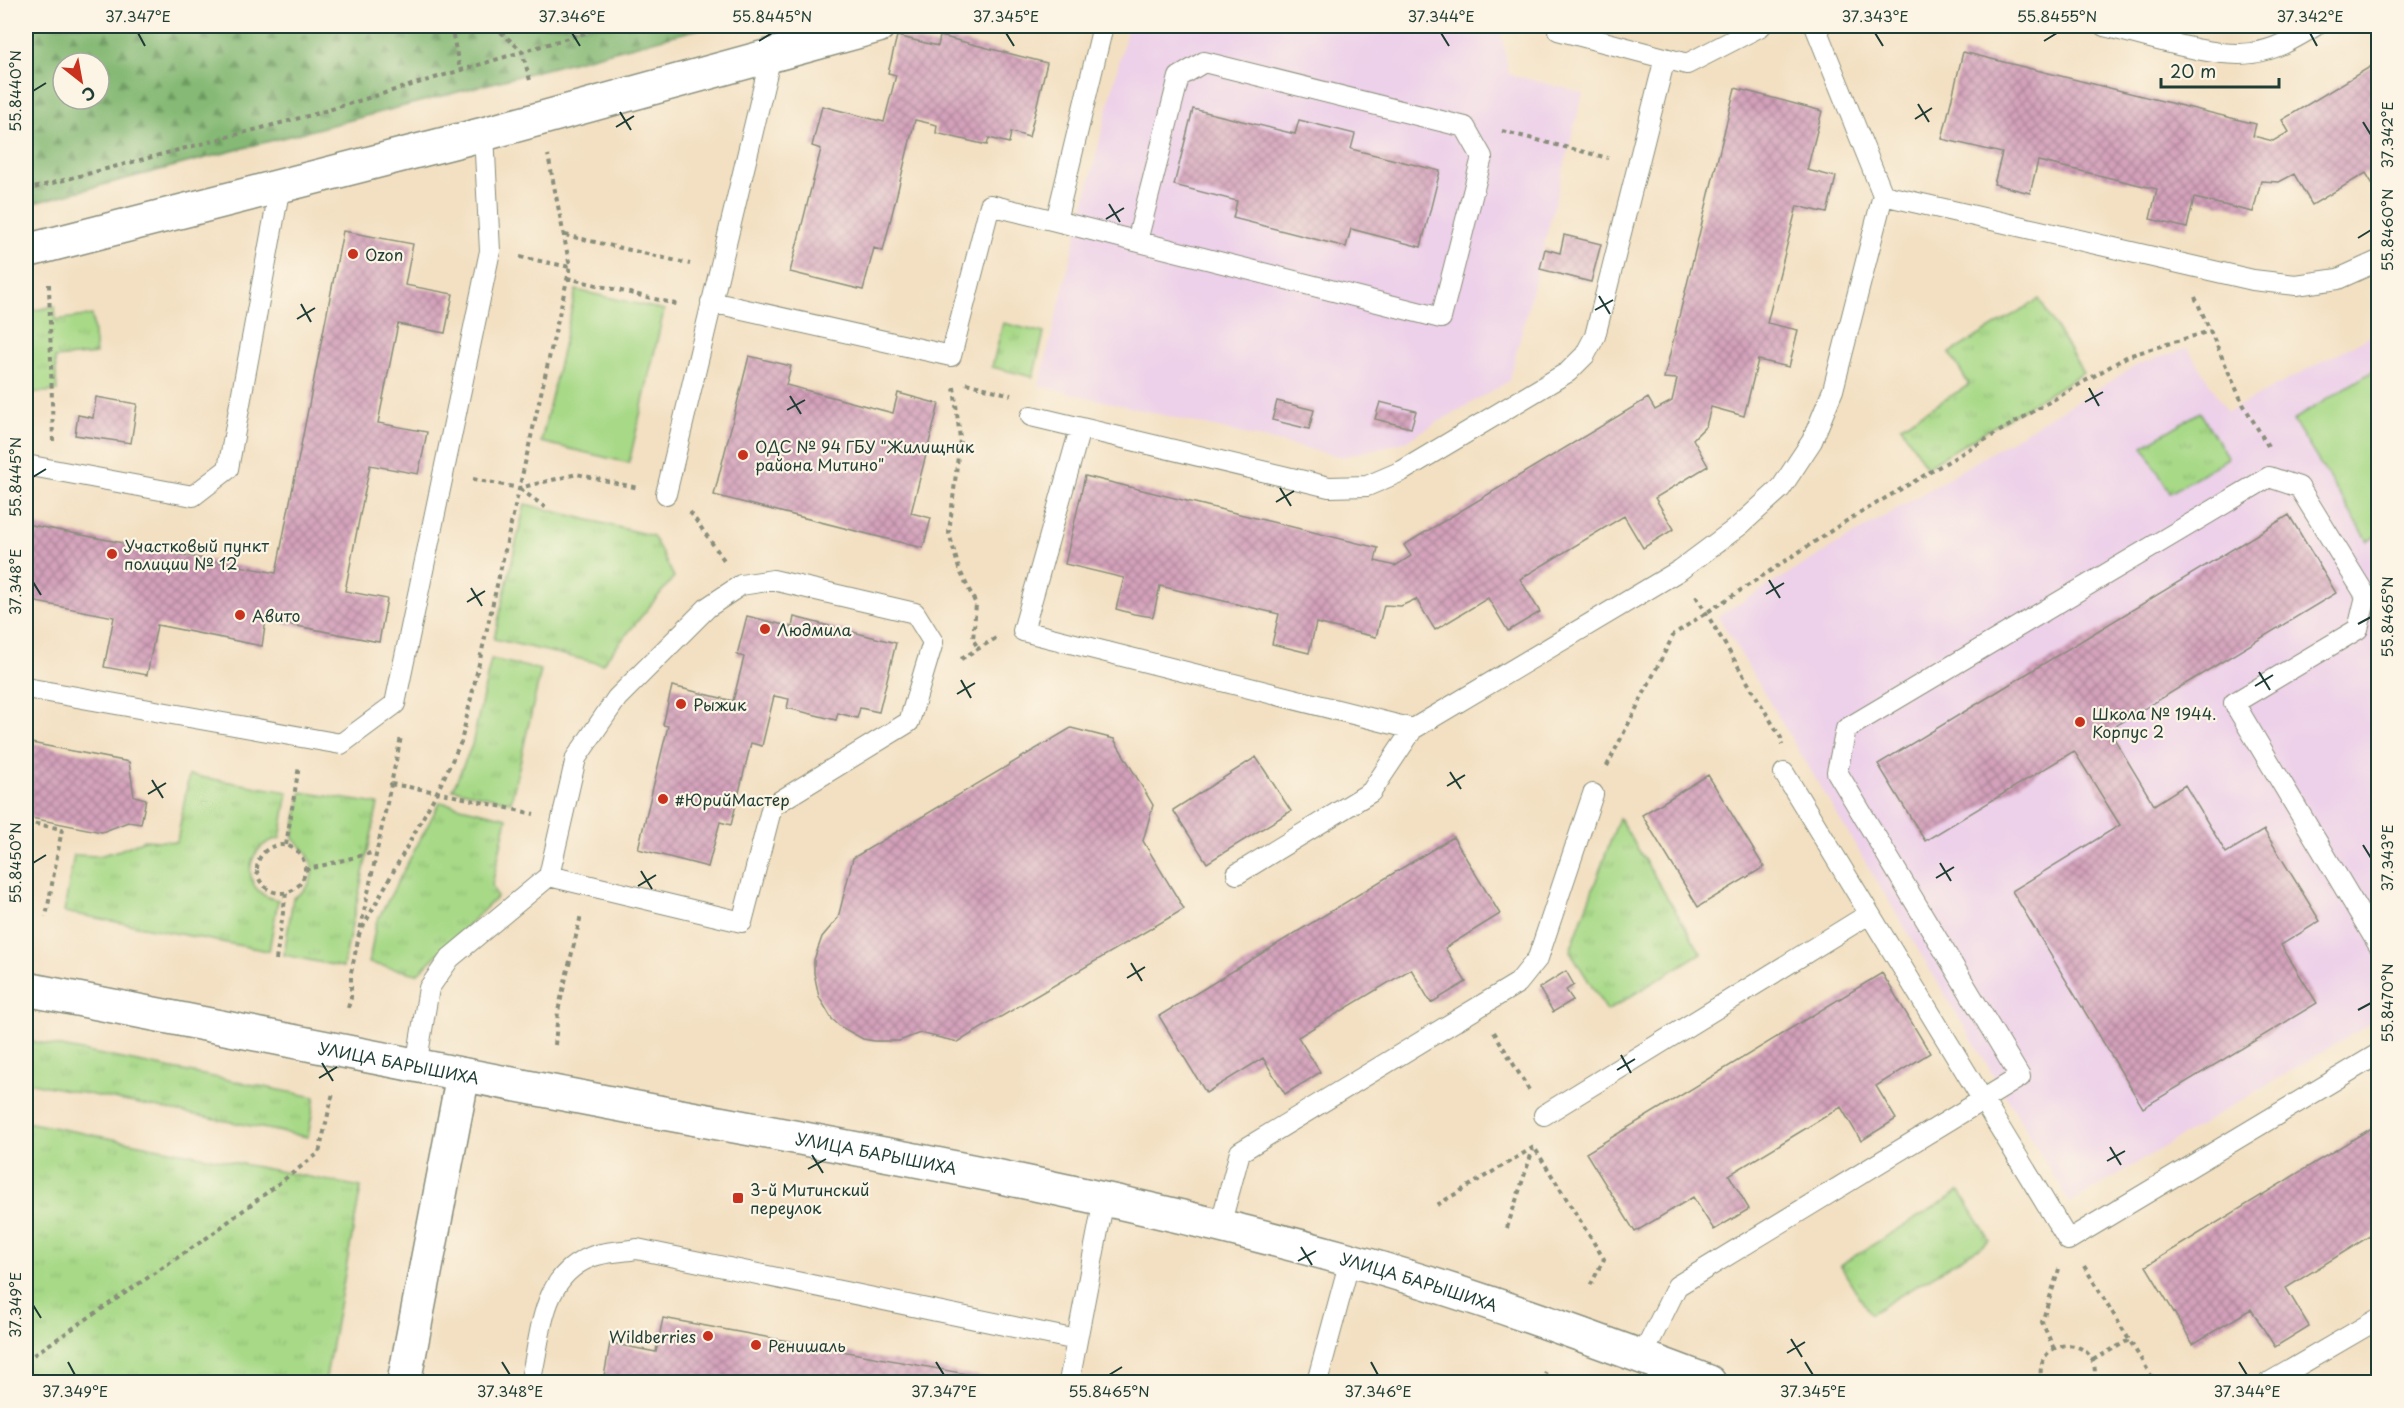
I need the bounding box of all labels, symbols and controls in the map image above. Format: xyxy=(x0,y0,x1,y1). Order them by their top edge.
text: 37.347°E xyxy=(105,4,171,27)
text: 37.346°E xyxy=(538,4,606,27)
text: 55.8445°N xyxy=(732,4,812,27)
text: 37.345°E xyxy=(973,4,1039,27)
text: 37.344°E xyxy=(1407,4,1475,27)
text: 37.343°E xyxy=(1841,4,1909,27)
text: 55.8455°N xyxy=(2017,4,2097,27)
text: 37.342°E xyxy=(2276,4,2344,27)
text: 55.8440°N xyxy=(3,50,26,132)
north arrow xyxy=(51,51,111,111)
scale bar xyxy=(2161,51,2280,89)
text: 20 m xyxy=(2170,57,2216,84)
text: С xyxy=(78,81,101,108)
text: 37.342°E xyxy=(2375,101,2398,169)
text: 55.8460°N xyxy=(2375,189,2398,272)
place label: Ozon xyxy=(365,242,403,266)
marker: Ozon xyxy=(346,247,360,261)
place label: ОДС № 94 ГБУ "Жилищник района Митино" xyxy=(755,434,975,476)
text: 55.8445°N xyxy=(3,437,26,517)
marker: ОДС № 94 ГБУ "Жилищник района Митино" xyxy=(736,448,750,462)
place label: Участковый пункт полиции № 12 xyxy=(124,533,269,575)
marker: Участковый пункт полиции № 12 xyxy=(105,547,119,561)
text: 37.348°E xyxy=(3,549,26,615)
text: 55.8465°N xyxy=(2375,576,2398,658)
place label: Авито xyxy=(252,603,300,627)
marker: Авито xyxy=(233,608,247,622)
place label: Людмила xyxy=(777,617,852,641)
marker: Людмила xyxy=(758,622,772,636)
place label: Рыжик xyxy=(693,692,747,716)
marker: Рыжик xyxy=(674,697,688,711)
place label: Школа № 1944. Корпус 2 xyxy=(2092,701,2217,743)
marker: Школа № 1944. Корпус 2 xyxy=(2073,715,2087,729)
place label: #ЮрийМастер xyxy=(675,787,790,811)
marker: #ЮрийМастер xyxy=(656,792,670,806)
text: 55.8450°N xyxy=(3,822,26,904)
text: 37.343°E xyxy=(2375,824,2398,892)
text: 55.8470°N xyxy=(2375,963,2398,1043)
street label: УЛИЦА БАРЫШИХА xyxy=(316,1035,481,1090)
street label: УЛИЦА БАРЫШИХА xyxy=(794,1126,959,1180)
place label: 3-й Митинский переулок xyxy=(750,1177,869,1219)
marker: 3-й Митинский переулок xyxy=(731,1191,745,1205)
street label: УЛИЦА БАРЫШИХА xyxy=(1338,1246,1501,1317)
text: 37.349°E xyxy=(3,1272,26,1338)
place label: Wildberries xyxy=(609,1324,696,1348)
marker: Wildberries xyxy=(701,1329,715,1343)
place label: Ренишаль xyxy=(768,1333,846,1357)
marker: Ренишаль xyxy=(749,1338,763,1352)
text: 37.349°E xyxy=(42,1379,108,1402)
text: 37.348°E xyxy=(477,1379,543,1402)
text: 37.347°E xyxy=(911,1379,977,1402)
text: 55.8465°N xyxy=(1068,1379,1150,1402)
text: 37.346°E xyxy=(1344,1379,1412,1402)
text: 37.345°E xyxy=(1780,1379,1846,1402)
text: 37.344°E xyxy=(2213,1379,2281,1402)

